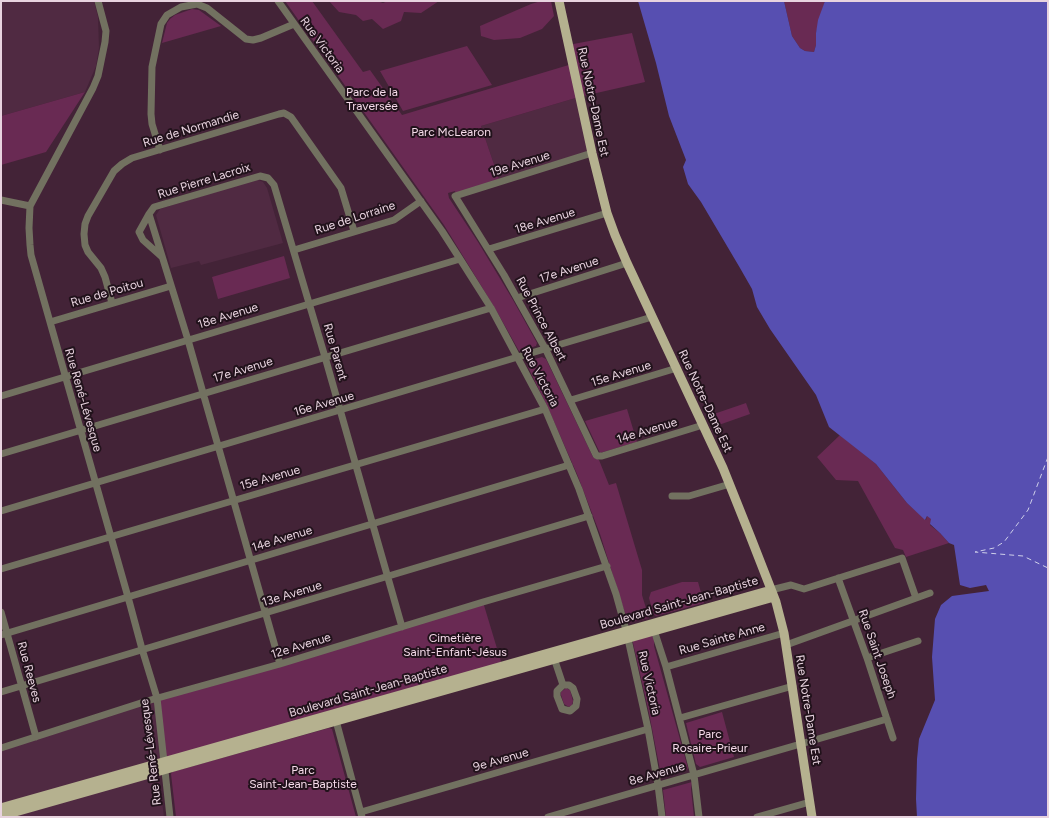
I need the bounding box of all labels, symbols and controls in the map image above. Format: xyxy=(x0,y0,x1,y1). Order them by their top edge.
street label: Rue Victoria xyxy=(297,14,347,76)
street label: Rue Notre-Dame Est xyxy=(574,46,612,158)
park label: Parc de la Traversée xyxy=(346,85,398,113)
street label: Rue de Normandie xyxy=(141,108,241,150)
park label: Parc McLearon xyxy=(411,125,491,139)
street label: 19e Avenue xyxy=(488,148,552,180)
street label: Rue Pierre Lacroix xyxy=(156,160,252,202)
street label: Rue de Lorraine xyxy=(313,198,397,238)
street label: 18e Avenue xyxy=(513,205,577,237)
street label: 17e Avenue xyxy=(538,254,600,286)
street label: Rue Prince Albert xyxy=(513,275,569,363)
street label: Rue de Poitou xyxy=(69,276,145,310)
street label: 18e Avenue xyxy=(196,300,260,332)
street label: Rue Parent xyxy=(320,322,350,382)
street label: Rue Victoria xyxy=(518,345,562,409)
street label: Rue René-Lévesque xyxy=(61,347,105,453)
street label: Rue Notre-Dame Est xyxy=(675,347,735,455)
street label: 17e Avenue xyxy=(211,354,275,386)
street label: 15e Avenue xyxy=(589,358,653,390)
street label: 16e Avenue xyxy=(292,389,356,419)
street label: 14e Avenue xyxy=(615,415,679,447)
street label: 15e Avenue xyxy=(238,463,302,493)
street label: 14e Avenue xyxy=(250,523,314,555)
street label: Boulevard Saint-Jean-Baptiste xyxy=(598,573,760,633)
street label: 13e Avenue xyxy=(260,578,324,610)
street label: Rue Saint Joseph xyxy=(855,608,899,700)
street label: Rue Sainte Anne xyxy=(677,620,767,658)
street label: 12e Avenue xyxy=(269,630,333,662)
park label: Cimetière Saint-Enfant-Jésus xyxy=(403,631,507,659)
street label: Rue Reeves xyxy=(14,640,44,704)
street label: Rue Victoria xyxy=(635,649,663,717)
street label: Rue Notre-Dame Est xyxy=(792,654,824,766)
street label: Boulevard Saint-Jean-Baptiste xyxy=(287,661,449,721)
street label: Rue René-Lévesque xyxy=(137,698,165,806)
park label: Parc Rosaire-Prieur xyxy=(672,727,748,755)
street label: 9e Avenue xyxy=(472,745,530,775)
street label: 8e Avenue xyxy=(627,759,687,789)
park label: Parc Saint-Jean-Baptiste xyxy=(249,763,357,791)

